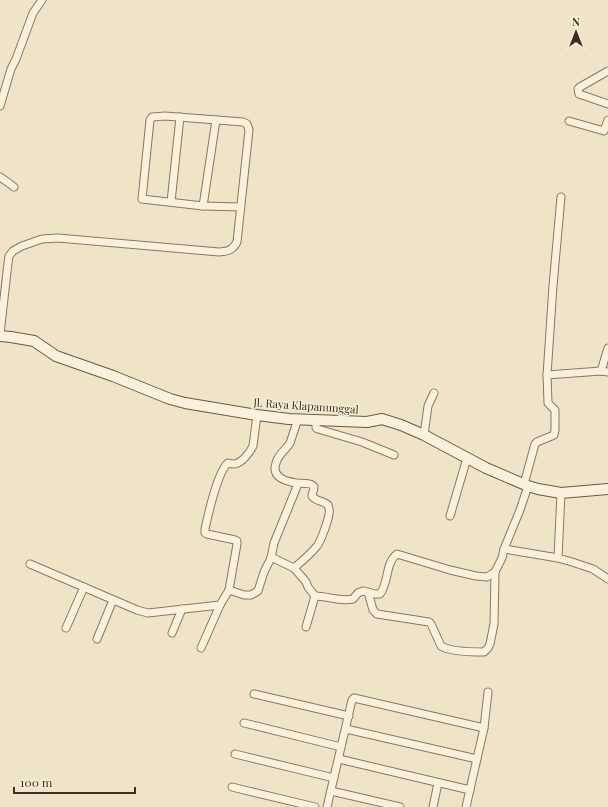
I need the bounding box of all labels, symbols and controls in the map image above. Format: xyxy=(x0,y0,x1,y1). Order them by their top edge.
north arrow xyxy=(556,12,596,52)
text: N xyxy=(572,14,580,29)
street label: Jl. Raya Klapanunggal xyxy=(252,394,359,417)
scale bar xyxy=(14,769,135,795)
text: 100 m xyxy=(20,774,53,790)

